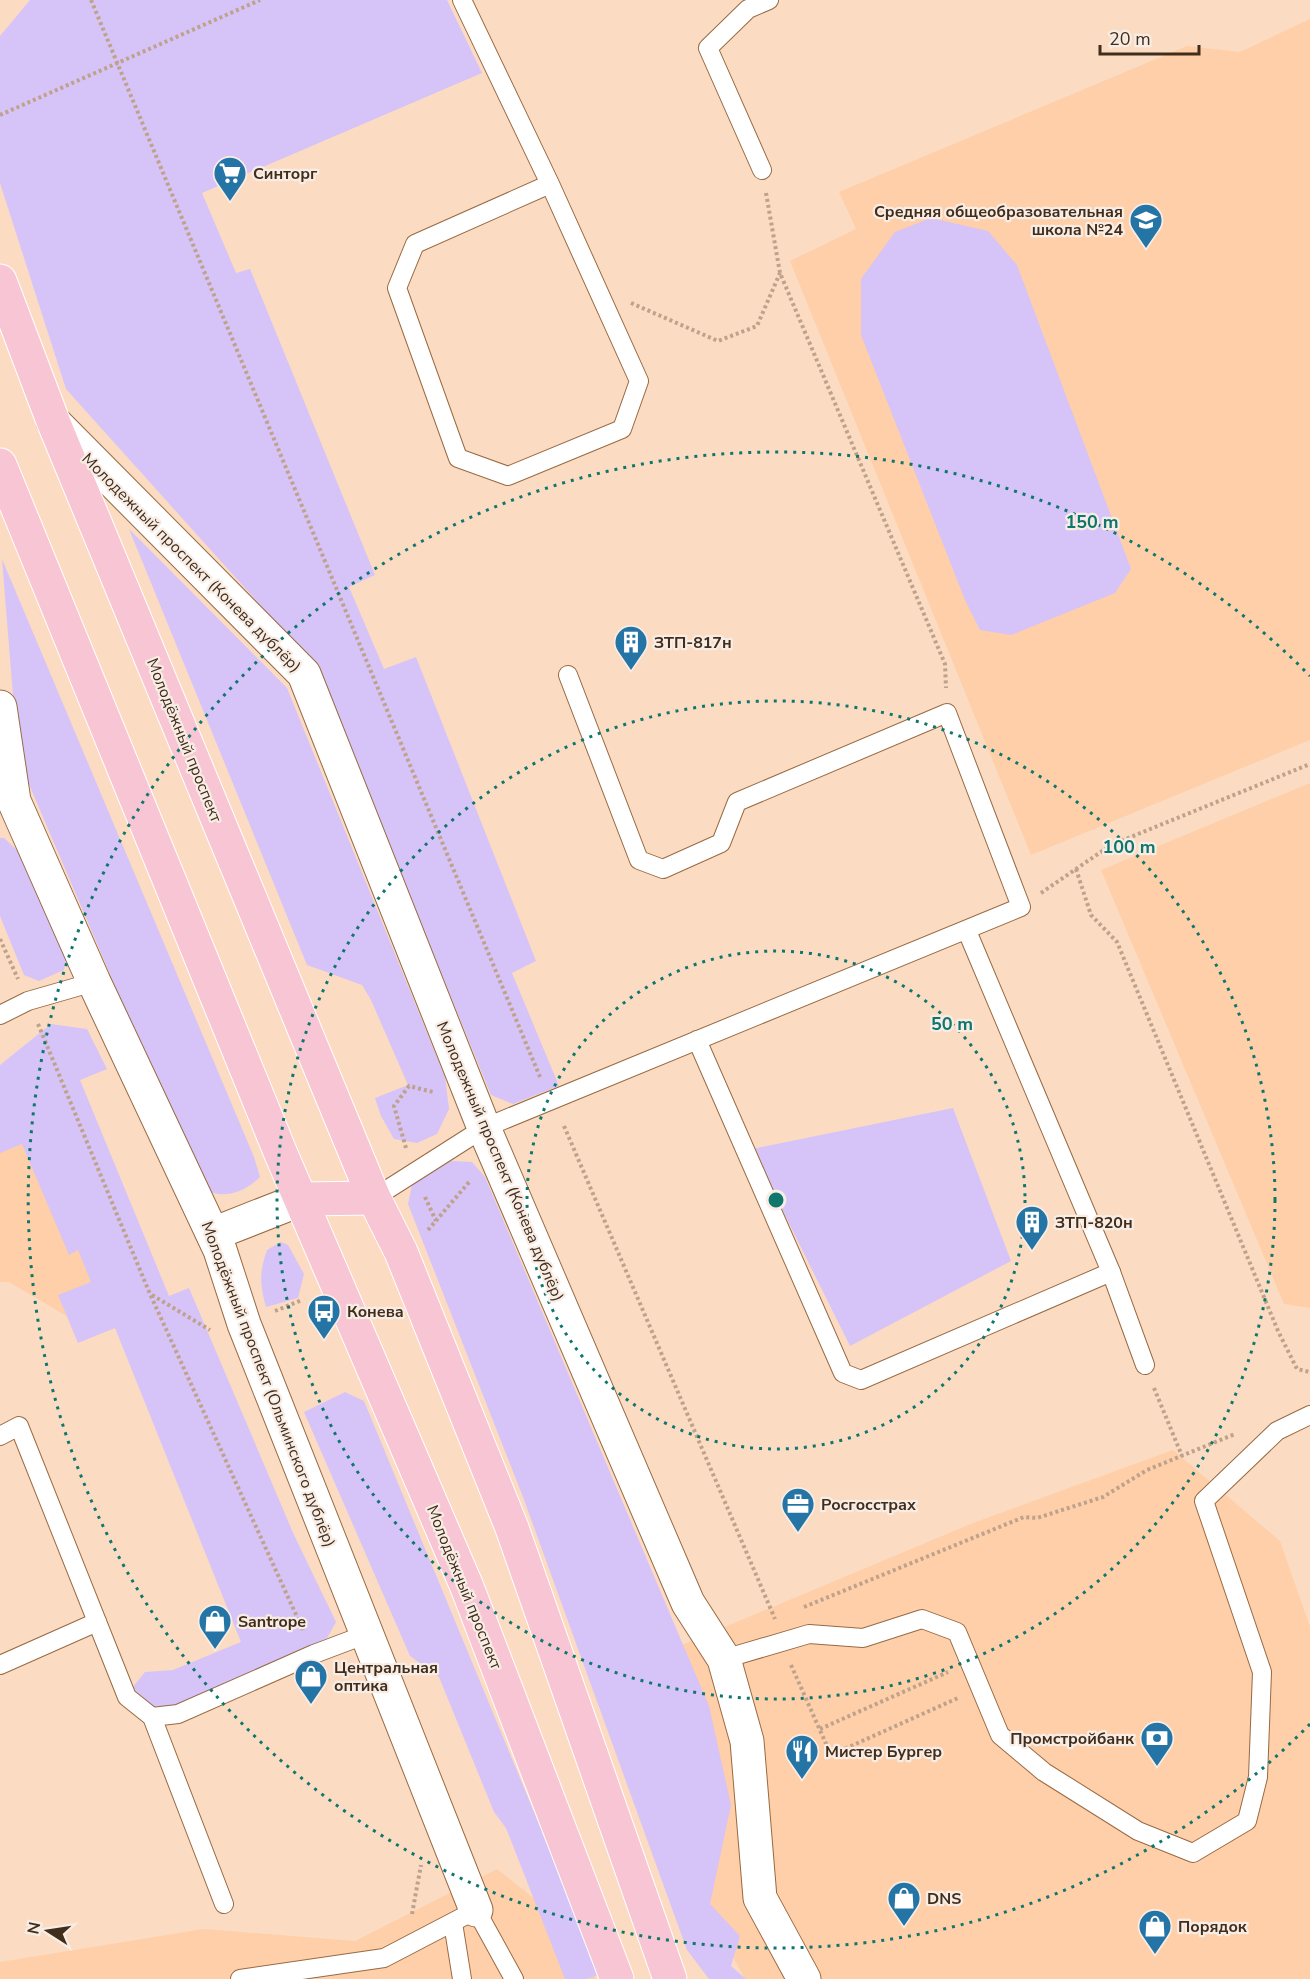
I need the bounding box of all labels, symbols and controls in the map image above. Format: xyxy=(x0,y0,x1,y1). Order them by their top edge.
scale bar xyxy=(1100,18,1199,56)
text: 20 m xyxy=(1109,27,1151,51)
supermarket icon: Синторг xyxy=(212,155,248,202)
place label: Синторг xyxy=(253,163,318,185)
place label: Средняя общеобразовательная школа №24 xyxy=(874,201,1123,241)
school or university icon: Средняя общеобразовательная школа №24 xyxy=(1128,202,1164,249)
street label: Молодежный проспект (Конева дублёр) xyxy=(77,448,306,677)
text: 150 m xyxy=(1065,510,1119,534)
building icon: ЗТП-817н xyxy=(613,624,649,671)
place label: ЗТП-817н xyxy=(654,632,732,654)
street label: Молодёжный проспект xyxy=(141,655,227,826)
text: 100 m xyxy=(1102,835,1156,859)
text: 50 m xyxy=(931,1012,973,1036)
street label: Молодежный проспект (Конева дублёр) xyxy=(431,1018,569,1305)
centre of rings xyxy=(766,1190,786,1210)
building icon: ЗТП-820н xyxy=(1014,1204,1050,1251)
place label: ЗТП-820н xyxy=(1055,1212,1133,1234)
street label: Молодёжный проспект (Ольминского дублёр) xyxy=(196,1218,341,1550)
bus stop icon: Конева xyxy=(306,1293,342,1340)
place label: Конева xyxy=(347,1301,404,1323)
office icon: Росгосстрах xyxy=(780,1486,816,1533)
place label: Росгосстрах xyxy=(821,1494,916,1516)
street label: Молодёжный проспект xyxy=(421,1502,507,1673)
shop icon: Santrope xyxy=(197,1603,233,1650)
place label: Santrope xyxy=(238,1611,306,1633)
place label: Центральная оптика xyxy=(334,1657,438,1697)
shop icon: Центральная оптика xyxy=(293,1658,329,1705)
bank icon: Промстройбанк xyxy=(1139,1720,1175,1767)
place label: Промстройбанк xyxy=(1010,1728,1135,1750)
restaurant icon: Мистер Бургер xyxy=(784,1733,820,1780)
place label: Мистер Бургер xyxy=(825,1741,942,1763)
shop icon: DNS xyxy=(886,1880,922,1927)
place label: DNS xyxy=(927,1888,961,1910)
north arrow xyxy=(18,1901,78,1961)
shop icon: Порядок xyxy=(1137,1908,1173,1955)
place label: Порядок xyxy=(1178,1916,1248,1938)
text: N xyxy=(22,1920,46,1936)

